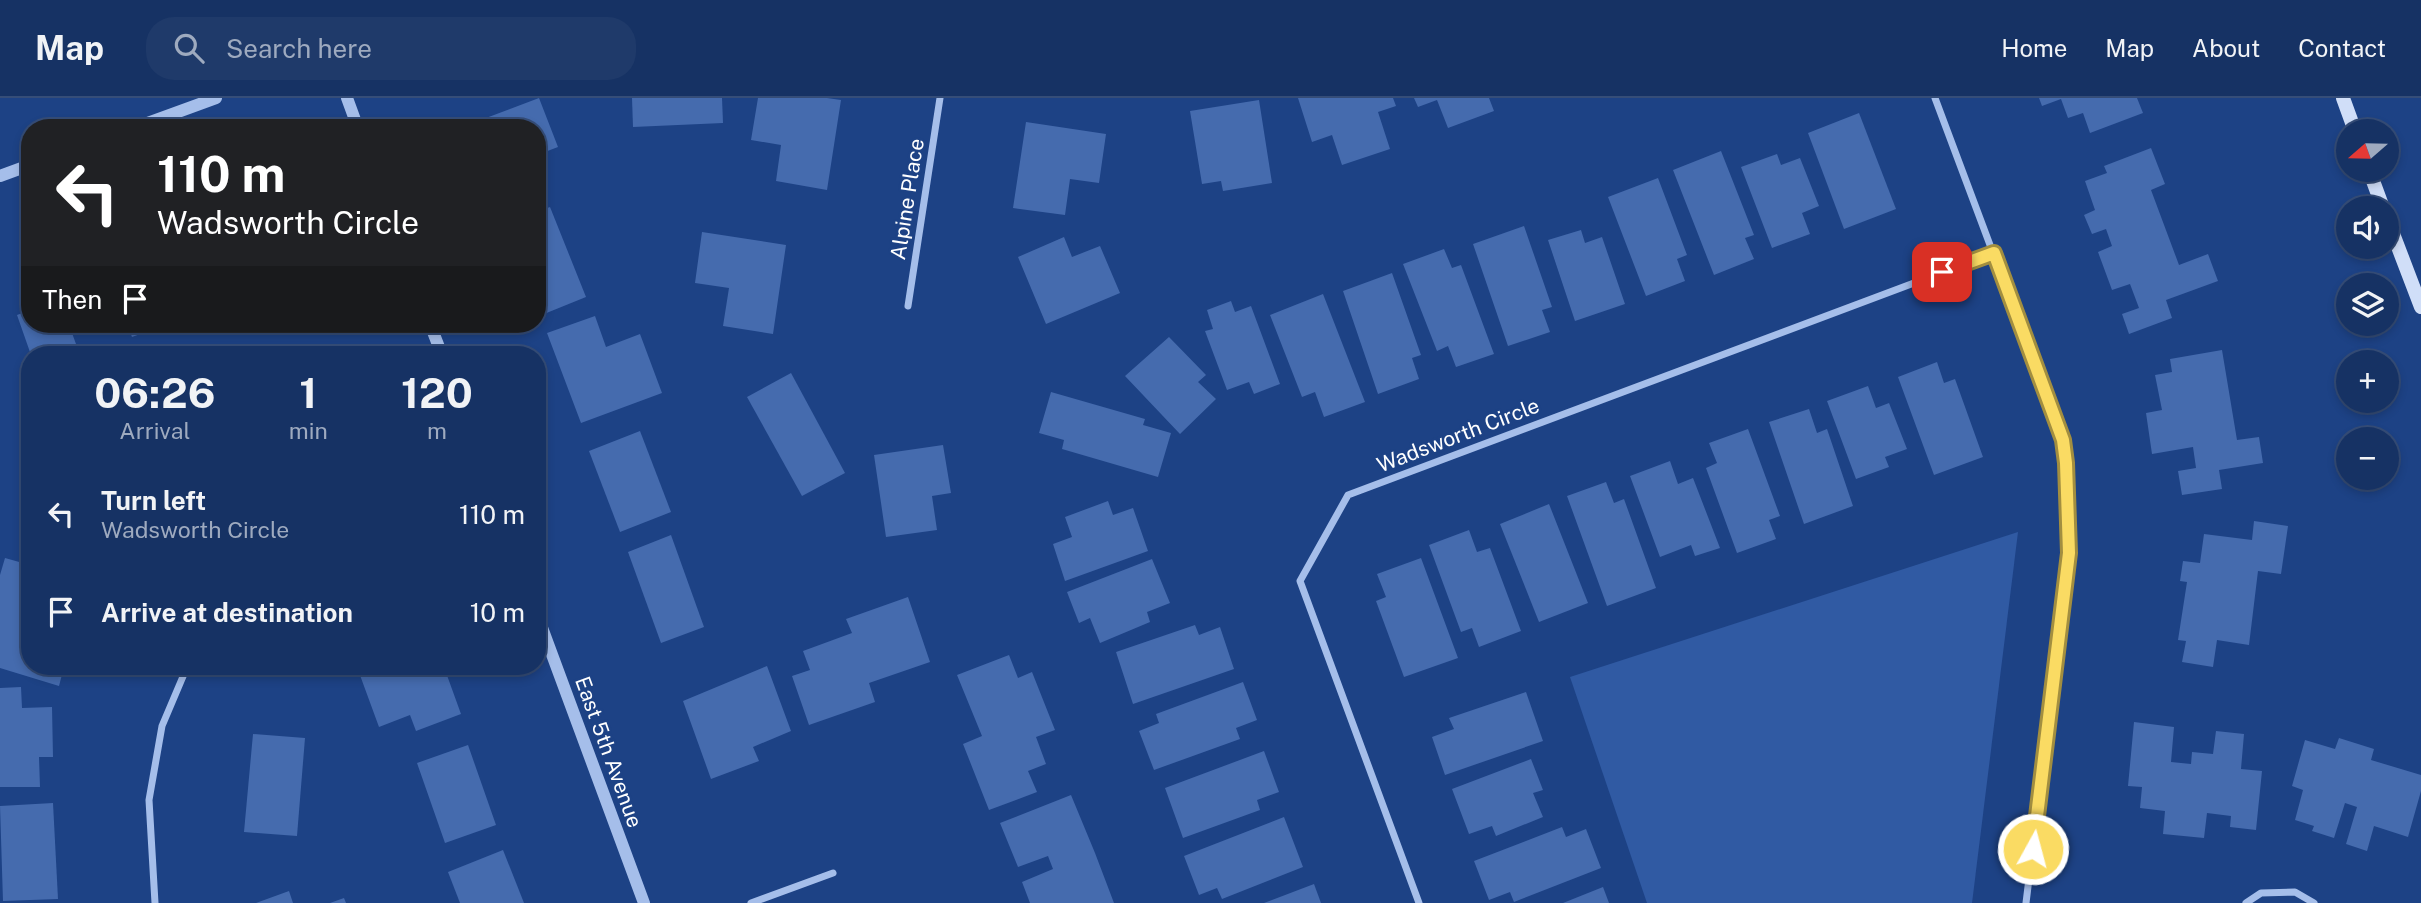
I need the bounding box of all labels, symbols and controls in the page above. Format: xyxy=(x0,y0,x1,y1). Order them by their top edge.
search box xyxy=(146,17,636,80)
text: Map xyxy=(35,29,104,67)
icon: search xyxy=(170,29,208,67)
text: Search here xyxy=(226,33,372,64)
text: Home xyxy=(2001,34,2067,62)
text: Map xyxy=(2105,34,2154,62)
text: About xyxy=(2192,34,2260,62)
text: Contact xyxy=(2298,34,2386,62)
north arrow xyxy=(2336,119,2399,182)
map controls xyxy=(2336,119,2399,490)
street label: Alpine Place xyxy=(885,137,929,261)
text: 110 m xyxy=(157,145,285,203)
icon: left xyxy=(42,147,133,238)
button: sound xyxy=(2336,196,2399,259)
text: Wadsworth Circle xyxy=(157,204,419,241)
pin xyxy=(1912,242,1972,302)
icon: arrive xyxy=(1923,253,1961,291)
button: layers xyxy=(2336,273,2399,336)
icon: arrive xyxy=(116,280,154,318)
text: Then xyxy=(42,284,102,315)
button: + xyxy=(2336,350,2399,413)
text: 06:26 xyxy=(94,368,216,417)
text: 1 xyxy=(299,368,317,417)
text: 120 xyxy=(401,368,473,417)
street label: Wadsworth Circle xyxy=(1373,393,1543,477)
text: Arrival xyxy=(119,417,190,444)
text: min xyxy=(289,417,328,444)
text: m xyxy=(427,417,447,444)
button: − xyxy=(2336,427,2399,490)
text: Turn left xyxy=(101,485,206,516)
icon: left xyxy=(42,495,80,533)
text: 110 m xyxy=(459,499,525,530)
text: Wadsworth Circle xyxy=(101,516,289,543)
icon: arrive xyxy=(42,593,80,631)
text: Arrive at destination xyxy=(101,597,353,628)
text: 10 m xyxy=(470,597,525,628)
street label: East 5th Avenue xyxy=(570,673,648,831)
position arrow xyxy=(1996,812,2070,886)

